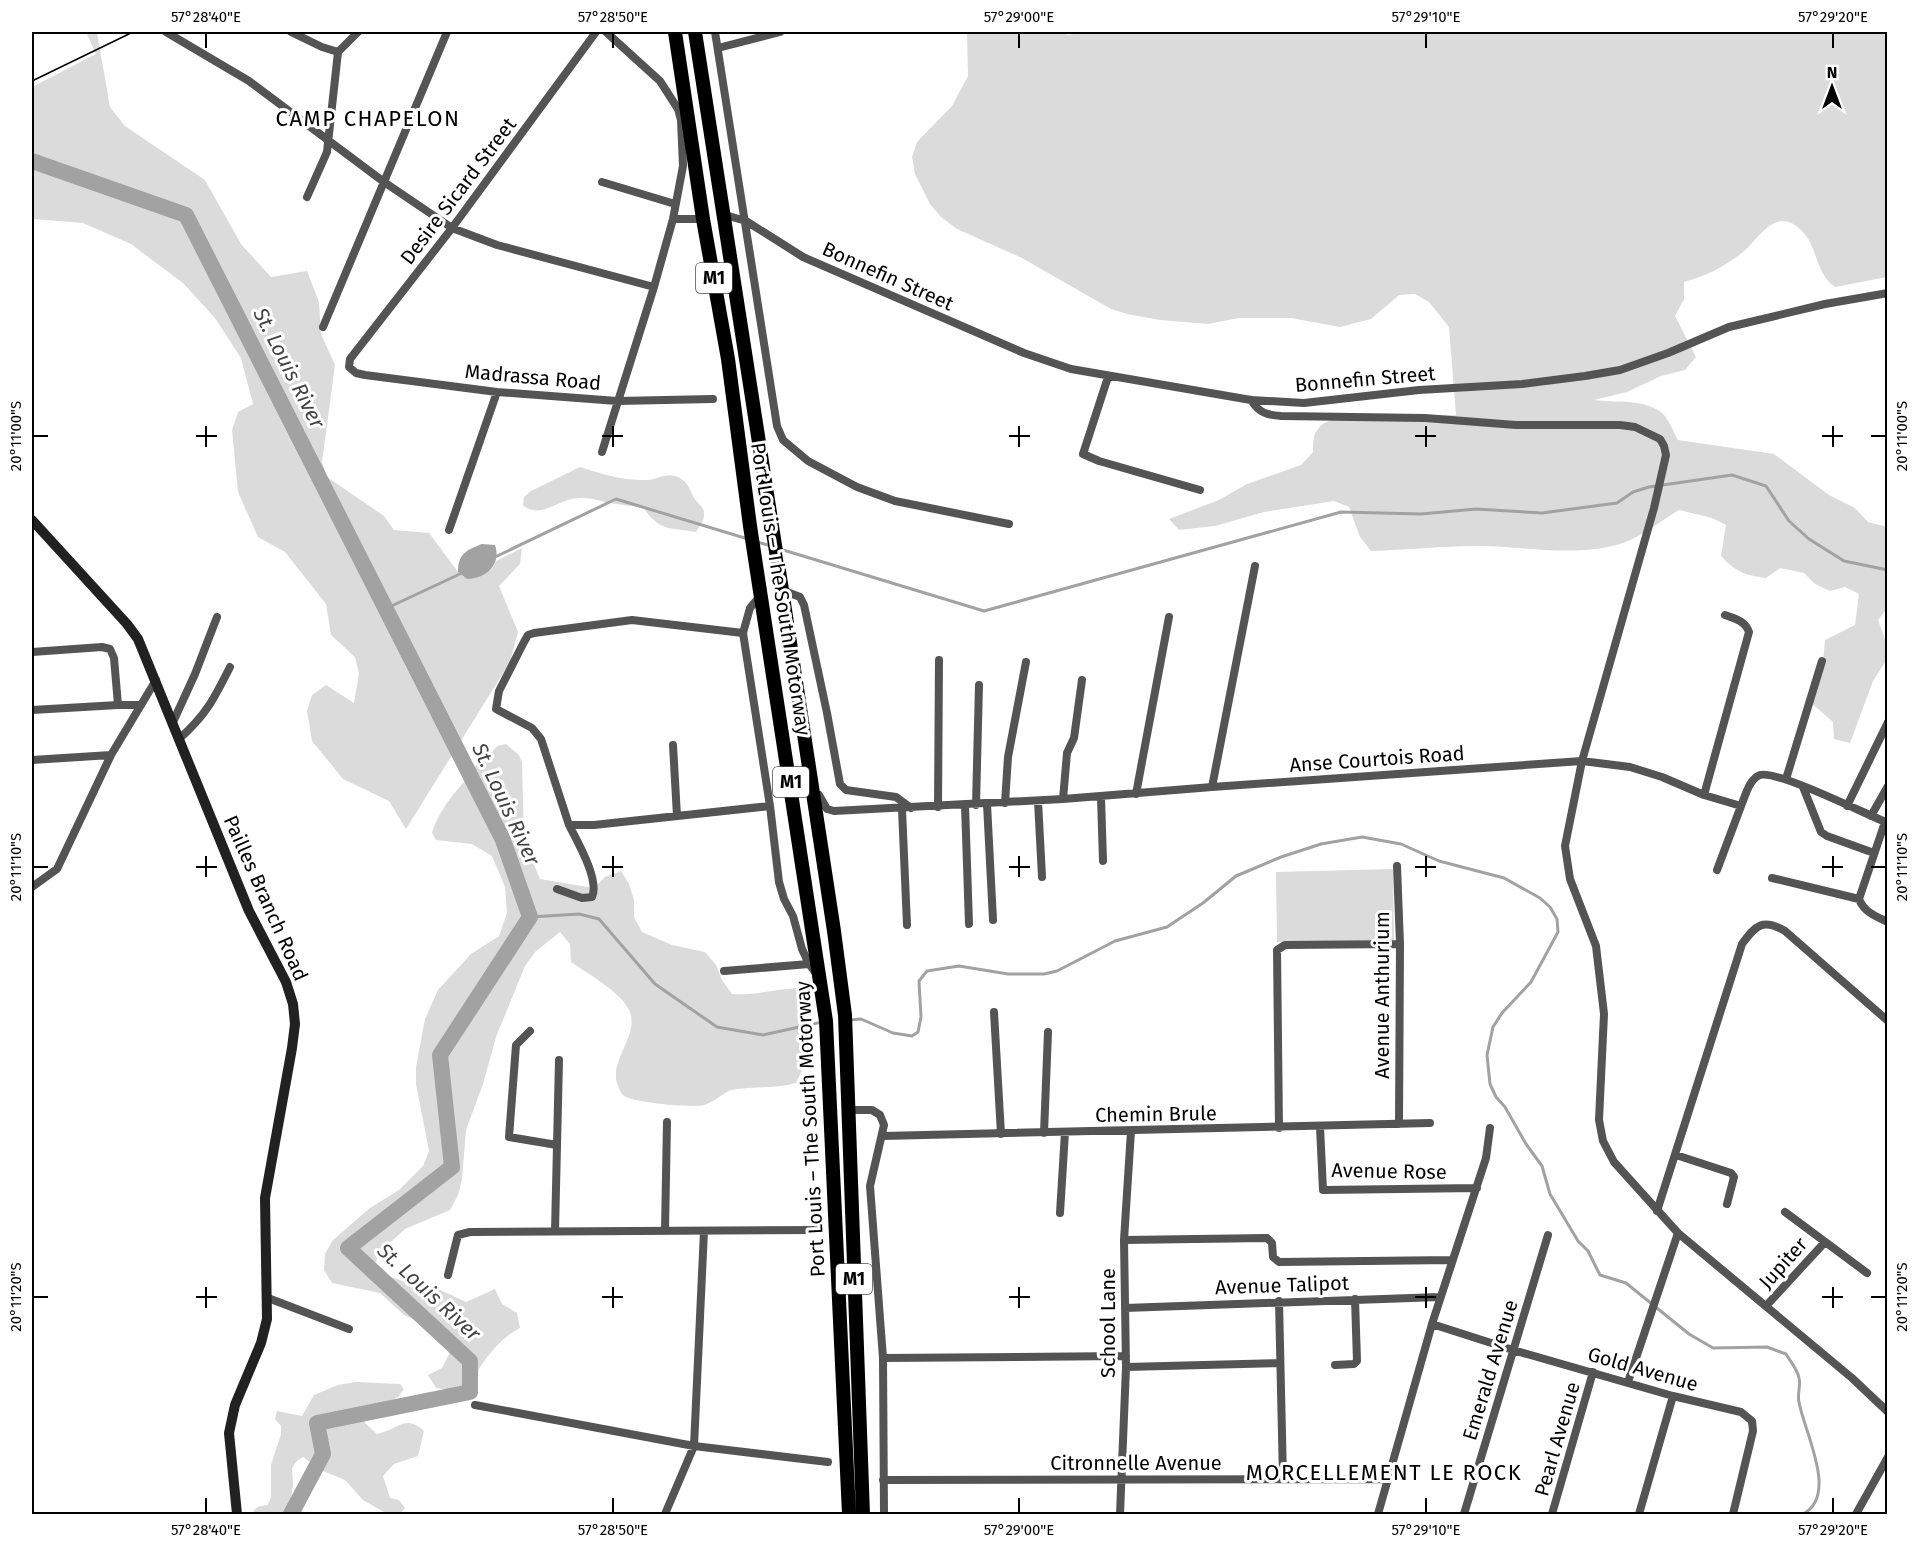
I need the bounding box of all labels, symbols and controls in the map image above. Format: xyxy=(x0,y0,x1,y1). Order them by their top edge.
text: 57°28'40"E xyxy=(171,8,241,26)
text: 57°28'50"E xyxy=(578,8,648,26)
text: 57°29'00"E xyxy=(984,8,1054,26)
text: 57°29'10"E xyxy=(1392,8,1460,26)
text: 57°29'20"E xyxy=(1798,8,1868,26)
north arrow xyxy=(1802,57,1862,117)
text: N xyxy=(1827,63,1837,82)
district label: CAMP CHAPELON xyxy=(276,105,460,132)
street label: Desire Sicard Street xyxy=(395,112,521,269)
street label: Bonnefin Street xyxy=(819,236,958,316)
road number: M1 xyxy=(696,263,732,293)
water label: St. Louis River xyxy=(247,302,331,433)
street label: Madrassa Road xyxy=(464,359,602,395)
street label: Bonnefin Street xyxy=(1294,361,1437,397)
text: 20°11'00"S xyxy=(7,401,25,471)
text: 20°11'00"S xyxy=(1893,401,1911,471)
street label: Port Louis – The South Motorway xyxy=(746,441,816,737)
water label: St. Louis River xyxy=(466,738,546,870)
street label: Anse Courtois Road xyxy=(1289,741,1465,777)
road number: M1 xyxy=(773,767,809,797)
street label: Pailles Branch Road xyxy=(219,811,313,985)
text: 20°11'10"S xyxy=(7,833,25,901)
text: 20°11'10"S xyxy=(1893,833,1911,901)
street label: Avenue Anthurium xyxy=(1370,911,1394,1079)
street label: Port Louis – The South Motorway xyxy=(790,980,830,1278)
street label: Chemin Brule xyxy=(1095,1101,1217,1127)
street label: Avenue Rose xyxy=(1331,1158,1447,1184)
street label: Jupiter xyxy=(1754,1232,1812,1294)
water label: St. Louis River xyxy=(371,1237,487,1347)
text: 20°11'20"S xyxy=(7,1262,25,1332)
text: 20°11'20"S xyxy=(1893,1262,1911,1332)
road number: M1 xyxy=(836,1264,872,1294)
street label: School Lane xyxy=(1096,1268,1120,1378)
street label: Avenue Talipot xyxy=(1215,1271,1350,1299)
street label: Emerald Avenue xyxy=(1457,1297,1523,1443)
street label: Gold Avenue xyxy=(1585,1342,1701,1396)
street label: Pearl Avenue xyxy=(1529,1379,1585,1499)
street label: Citronnelle Avenue xyxy=(1050,1451,1222,1475)
district label: MORCELLEMENT LE ROCK xyxy=(1246,1459,1522,1486)
text: 57°28'40"E xyxy=(171,1521,241,1539)
text: 57°28'50"E xyxy=(578,1521,648,1539)
text: 57°29'00"E xyxy=(984,1521,1054,1539)
text: 57°29'10"E xyxy=(1392,1521,1460,1539)
text: 57°29'20"E xyxy=(1798,1521,1868,1539)

